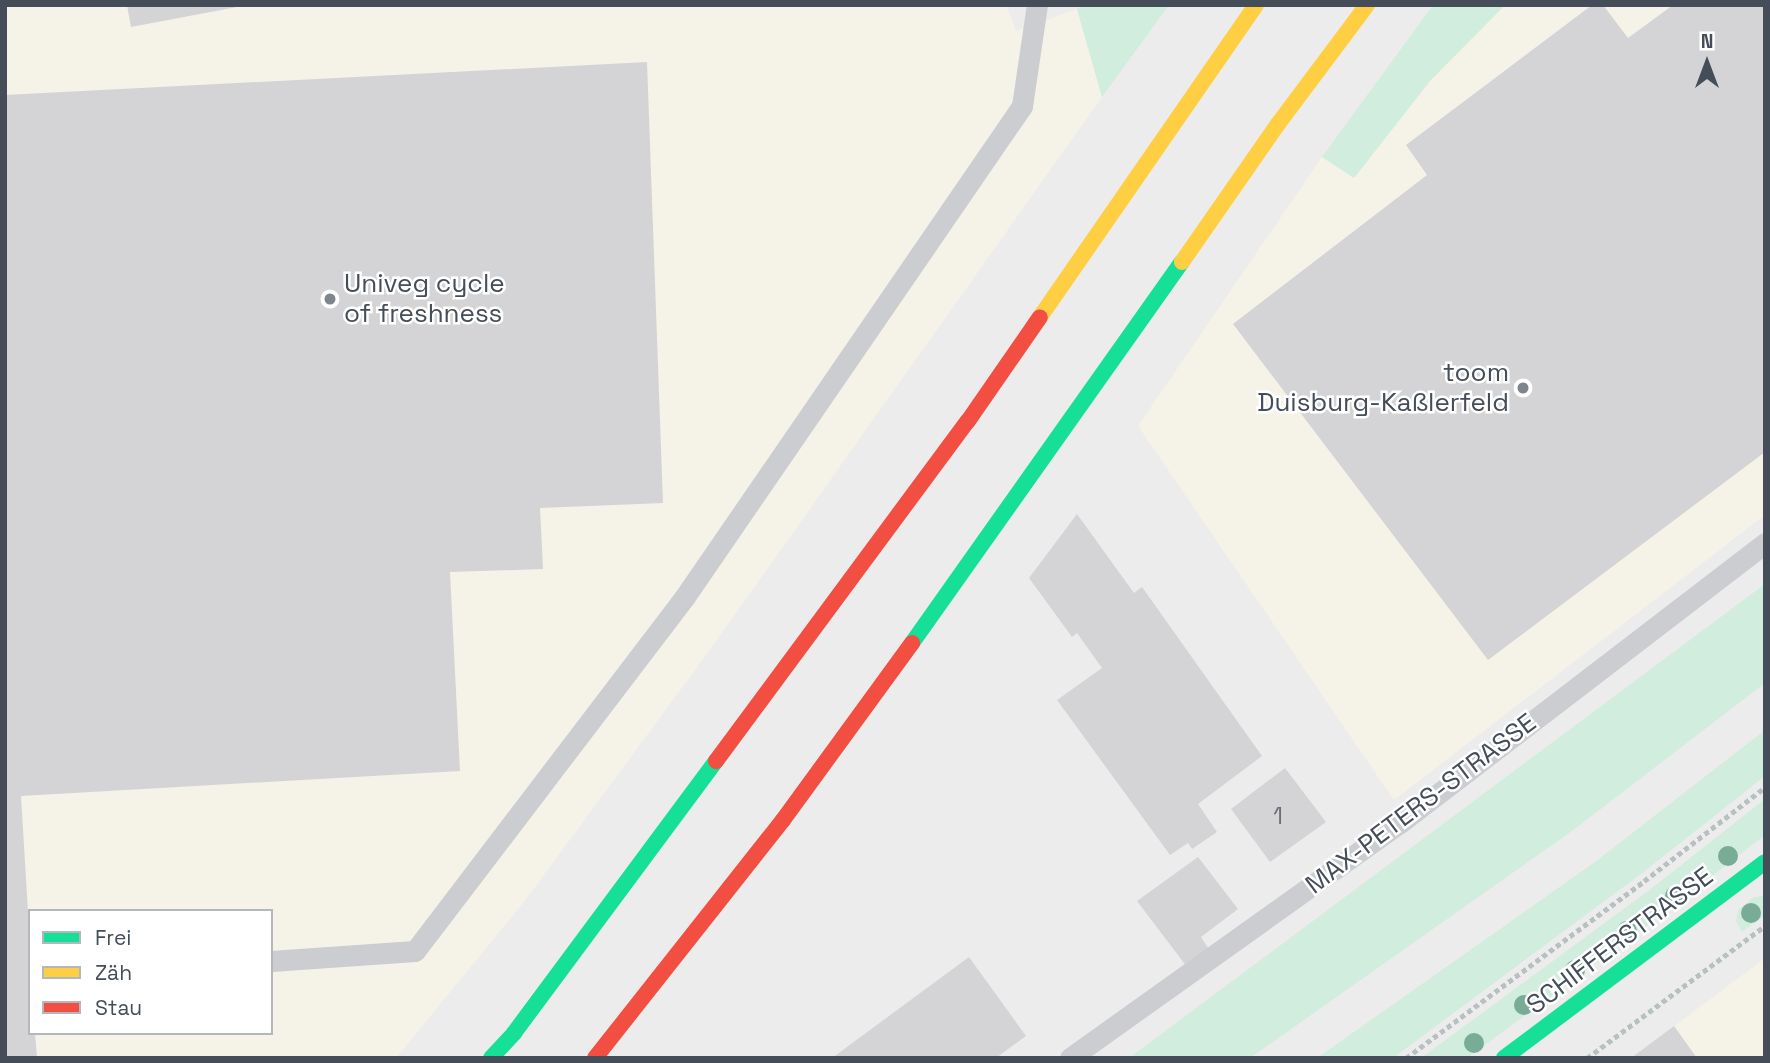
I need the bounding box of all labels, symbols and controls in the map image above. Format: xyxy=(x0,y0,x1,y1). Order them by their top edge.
north arrow xyxy=(1672,28,1742,98)
text: N xyxy=(1701,29,1713,54)
place label: Univeg cycle of freshness xyxy=(344,268,505,330)
marker: Univeg cycle of freshness xyxy=(322,291,338,307)
place label: toom Duisburg-Kaßlerfeld xyxy=(1257,357,1509,418)
marker: toom Duisburg-Kaßlerfeld xyxy=(1515,380,1531,396)
street label: MAX-PETERS-STRASSE xyxy=(1300,707,1542,901)
house number: 1 xyxy=(1273,802,1283,830)
street label: SCHIFFERSTRASSE xyxy=(1521,861,1719,1021)
legend xyxy=(28,909,273,1035)
text: Frei xyxy=(95,924,131,951)
text: Zäh xyxy=(95,959,132,986)
text: Stau xyxy=(95,994,142,1021)

